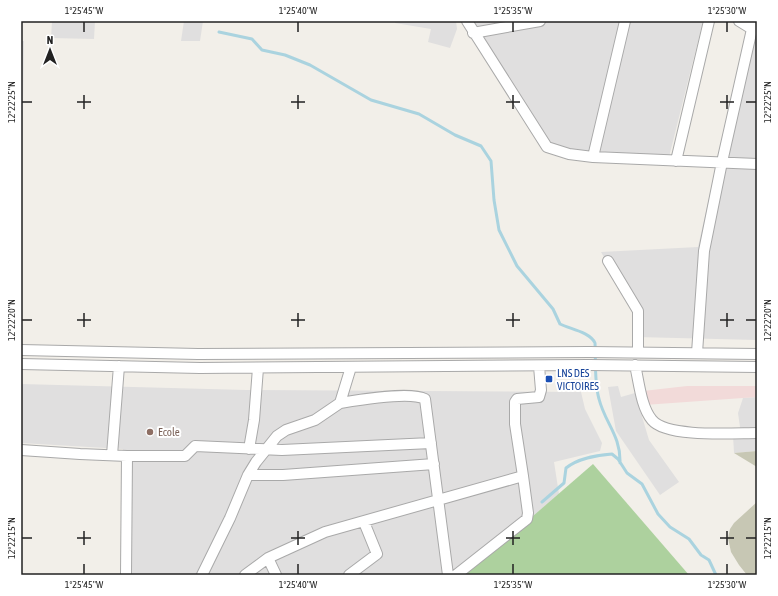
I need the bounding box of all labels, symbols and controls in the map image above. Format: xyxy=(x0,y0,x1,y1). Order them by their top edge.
text: 1°25'45"W xyxy=(65,5,104,16)
text: 1°25'40"W xyxy=(279,5,318,16)
text: 1°25'35"W xyxy=(494,5,533,16)
text: 1°25'30"W xyxy=(708,5,747,16)
north arrow xyxy=(30,30,70,70)
text: N xyxy=(47,34,53,46)
text: 12°22'25"N xyxy=(6,81,17,123)
text: 12°22'25"N xyxy=(762,81,773,123)
text: 12°22'20"N xyxy=(6,299,17,341)
text: 12°22'20"N xyxy=(762,299,773,341)
place label: LNS DES VICTOIRES xyxy=(557,367,599,392)
marker: LNS DES VICTOIRES xyxy=(544,374,554,384)
place label: Ecole xyxy=(158,426,180,438)
marker: Ecole xyxy=(145,427,155,437)
text: 12°22'15"N xyxy=(6,517,17,559)
text: 12°22'15"N xyxy=(762,517,773,559)
text: 1°25'45"W xyxy=(65,579,104,590)
text: 1°25'40"W xyxy=(279,579,318,590)
text: 1°25'35"W xyxy=(494,579,533,590)
text: 1°25'30"W xyxy=(708,579,747,590)

